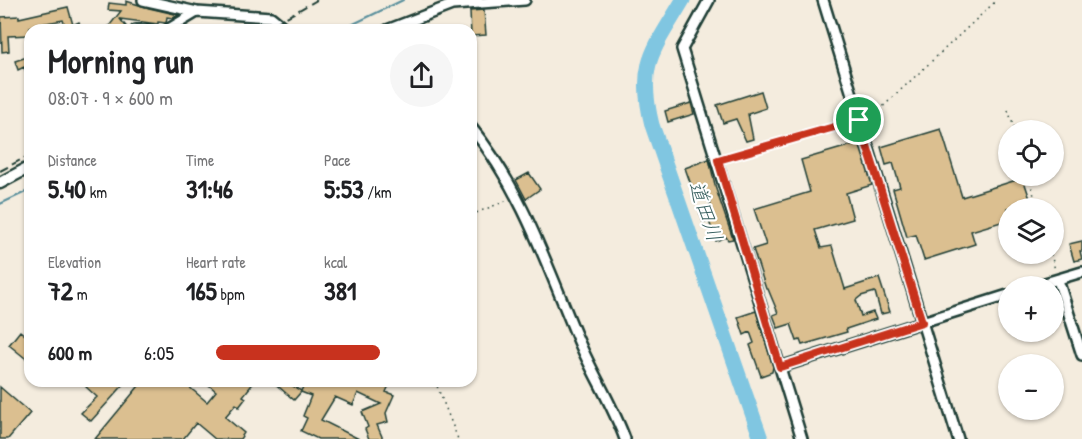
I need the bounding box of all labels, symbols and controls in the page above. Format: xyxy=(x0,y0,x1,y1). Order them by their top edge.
text: Morning run xyxy=(48,39,194,83)
button: share xyxy=(390,44,453,107)
text: 08:07 · 9 × 600 m xyxy=(48,84,173,111)
pin xyxy=(833,94,884,145)
icon: arrive xyxy=(842,103,875,136)
map controls xyxy=(998,120,1064,420)
button: locate xyxy=(998,120,1064,186)
text: Distance xyxy=(48,149,97,171)
text: Time xyxy=(186,149,214,171)
text: Pace xyxy=(324,149,351,171)
text: 5.40 xyxy=(48,171,86,206)
text: 31:46 xyxy=(186,171,233,206)
text: 5:53 xyxy=(324,171,364,206)
water label: 道田川 xyxy=(682,176,730,246)
text: km xyxy=(86,181,107,203)
text: /km xyxy=(364,181,392,203)
button: layers xyxy=(998,198,1064,264)
text: Elevation xyxy=(48,251,101,273)
text: Heart rate xyxy=(186,251,246,273)
text: kcal xyxy=(324,251,347,273)
text: 72 xyxy=(48,273,73,308)
text: 165 xyxy=(186,273,217,308)
text: 381 xyxy=(324,273,356,308)
button: + xyxy=(998,276,1064,342)
text: m xyxy=(73,283,88,305)
text: bpm xyxy=(217,283,245,305)
text: 600 m xyxy=(48,339,92,366)
text: 6:05 xyxy=(144,339,174,366)
button: − xyxy=(998,354,1064,420)

